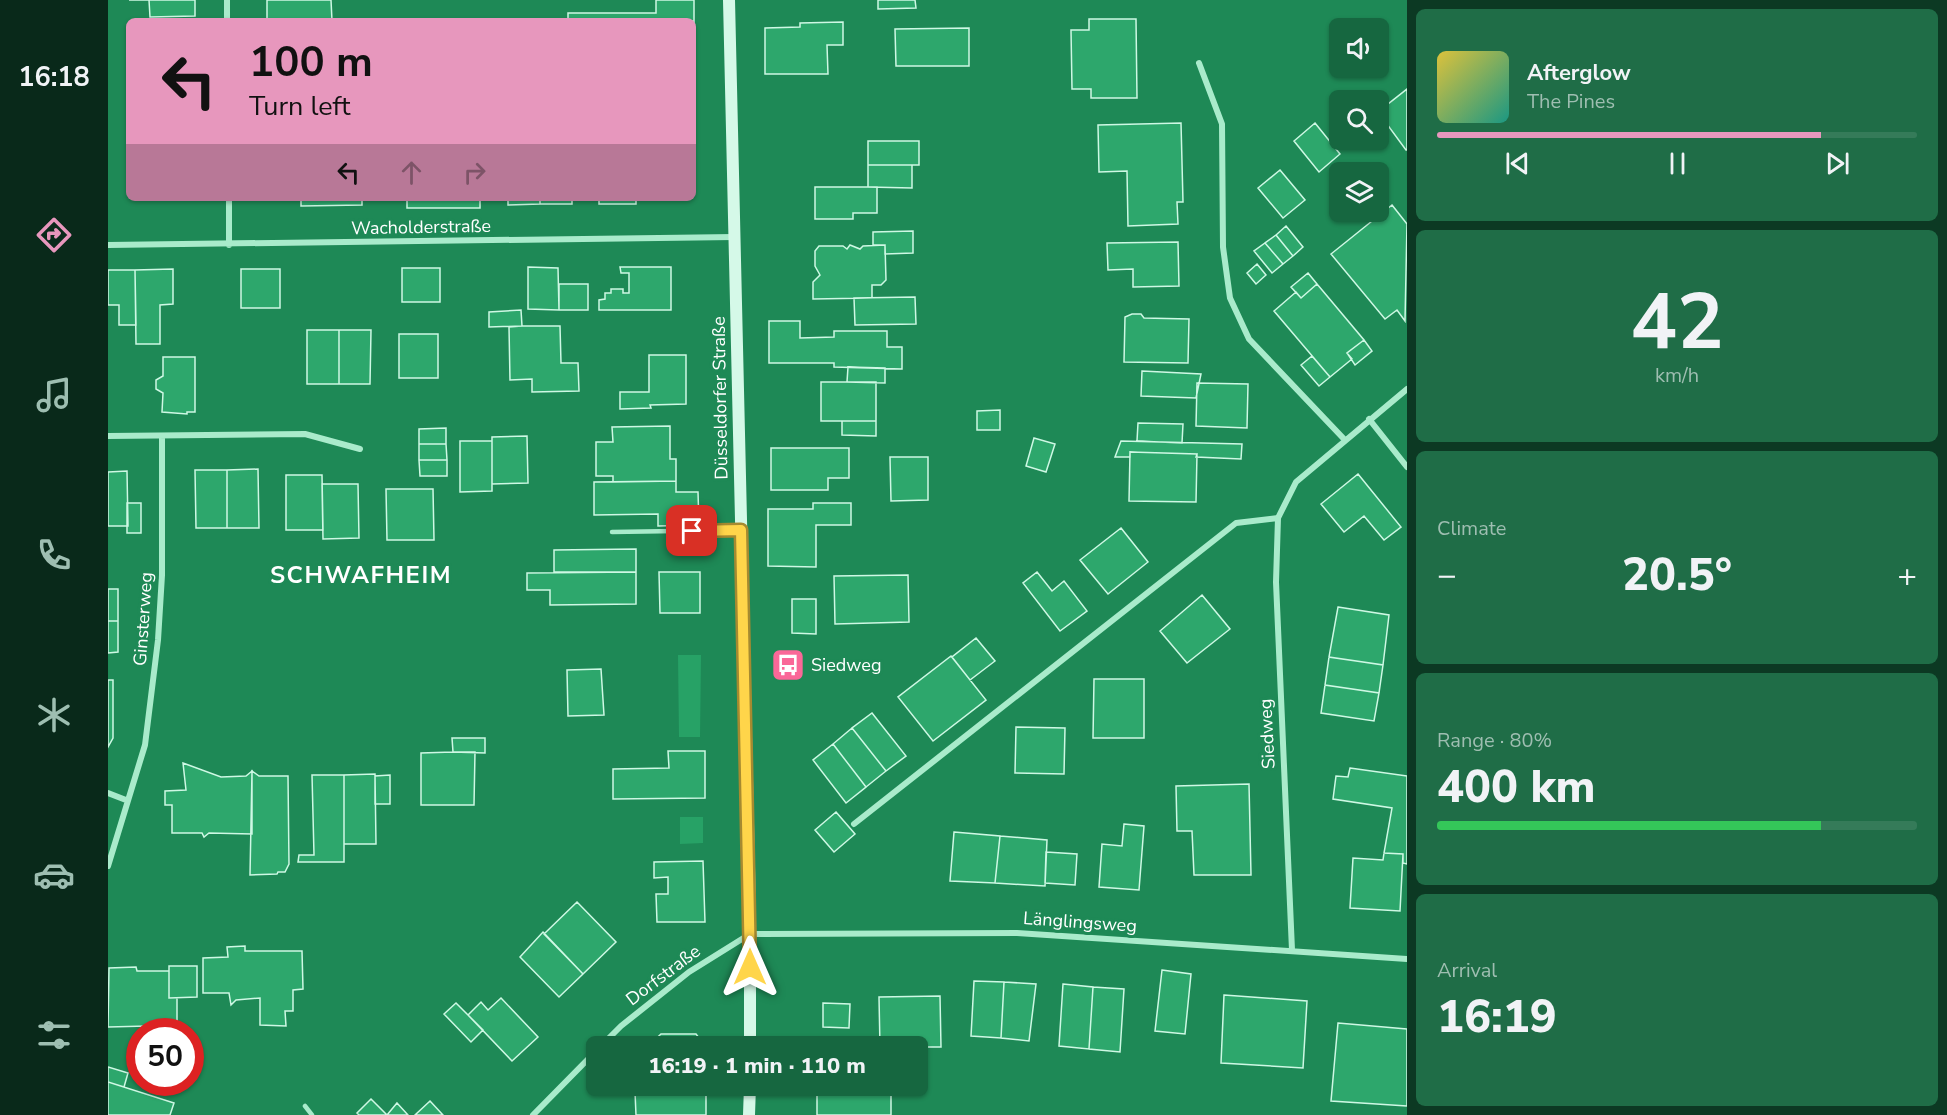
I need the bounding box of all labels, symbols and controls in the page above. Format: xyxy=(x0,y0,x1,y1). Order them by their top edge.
map controls xyxy=(1329,18,1389,222)
button: sound xyxy=(1329,18,1389,78)
text: 100 m xyxy=(249,34,373,91)
icon: left xyxy=(150,42,228,120)
text: Afterglow xyxy=(1527,58,1631,88)
text: 16:18 xyxy=(18,59,90,96)
text: Turn left xyxy=(249,88,350,125)
text: The Pines xyxy=(1527,88,1615,115)
button: search xyxy=(1329,90,1389,150)
icon: previous xyxy=(1501,147,1534,180)
icon: pause xyxy=(1661,147,1694,180)
icon: next xyxy=(1821,147,1854,180)
icon: left xyxy=(332,156,365,189)
icon: ahead xyxy=(395,156,428,189)
icon: right xyxy=(458,156,491,189)
button: layers xyxy=(1329,162,1389,222)
icon: directions xyxy=(33,214,75,256)
street label: Wacholderstraße xyxy=(351,214,491,240)
text: 42 xyxy=(1630,269,1724,376)
street label: Düsseldorfer Straße xyxy=(707,316,733,480)
text: km/h xyxy=(1655,362,1699,389)
icon: music xyxy=(33,374,75,416)
pin xyxy=(666,505,717,556)
icon: arrive xyxy=(675,514,708,547)
text: Climate xyxy=(1437,515,1506,542)
icon: phone xyxy=(33,534,75,576)
text: 20.5° xyxy=(1622,545,1732,606)
text: − xyxy=(1437,553,1457,598)
text: + xyxy=(1897,553,1917,598)
district label: SCHWAFHEIM xyxy=(270,559,452,591)
street label: Ginsterweg xyxy=(128,571,158,667)
bus stop icon: Siedweg xyxy=(770,647,806,683)
place label: Siedweg xyxy=(811,653,881,677)
icon: climate xyxy=(33,694,75,736)
street label: Siedweg xyxy=(1253,698,1281,770)
text: Range · 80% xyxy=(1437,727,1552,754)
text: 400 km xyxy=(1437,757,1596,818)
icon: car xyxy=(33,854,75,896)
street label: Länglingsweg xyxy=(1022,906,1138,938)
position arrow xyxy=(718,935,782,999)
street label: Dorfstraße xyxy=(621,939,705,1011)
text: Arrival xyxy=(1437,957,1497,984)
text: 16:19 xyxy=(1437,987,1557,1048)
icon: filters xyxy=(33,1014,75,1056)
speed limit sign: 50 xyxy=(126,1018,204,1096)
text: 16:19 · 1 min · 110 m xyxy=(648,1051,866,1081)

